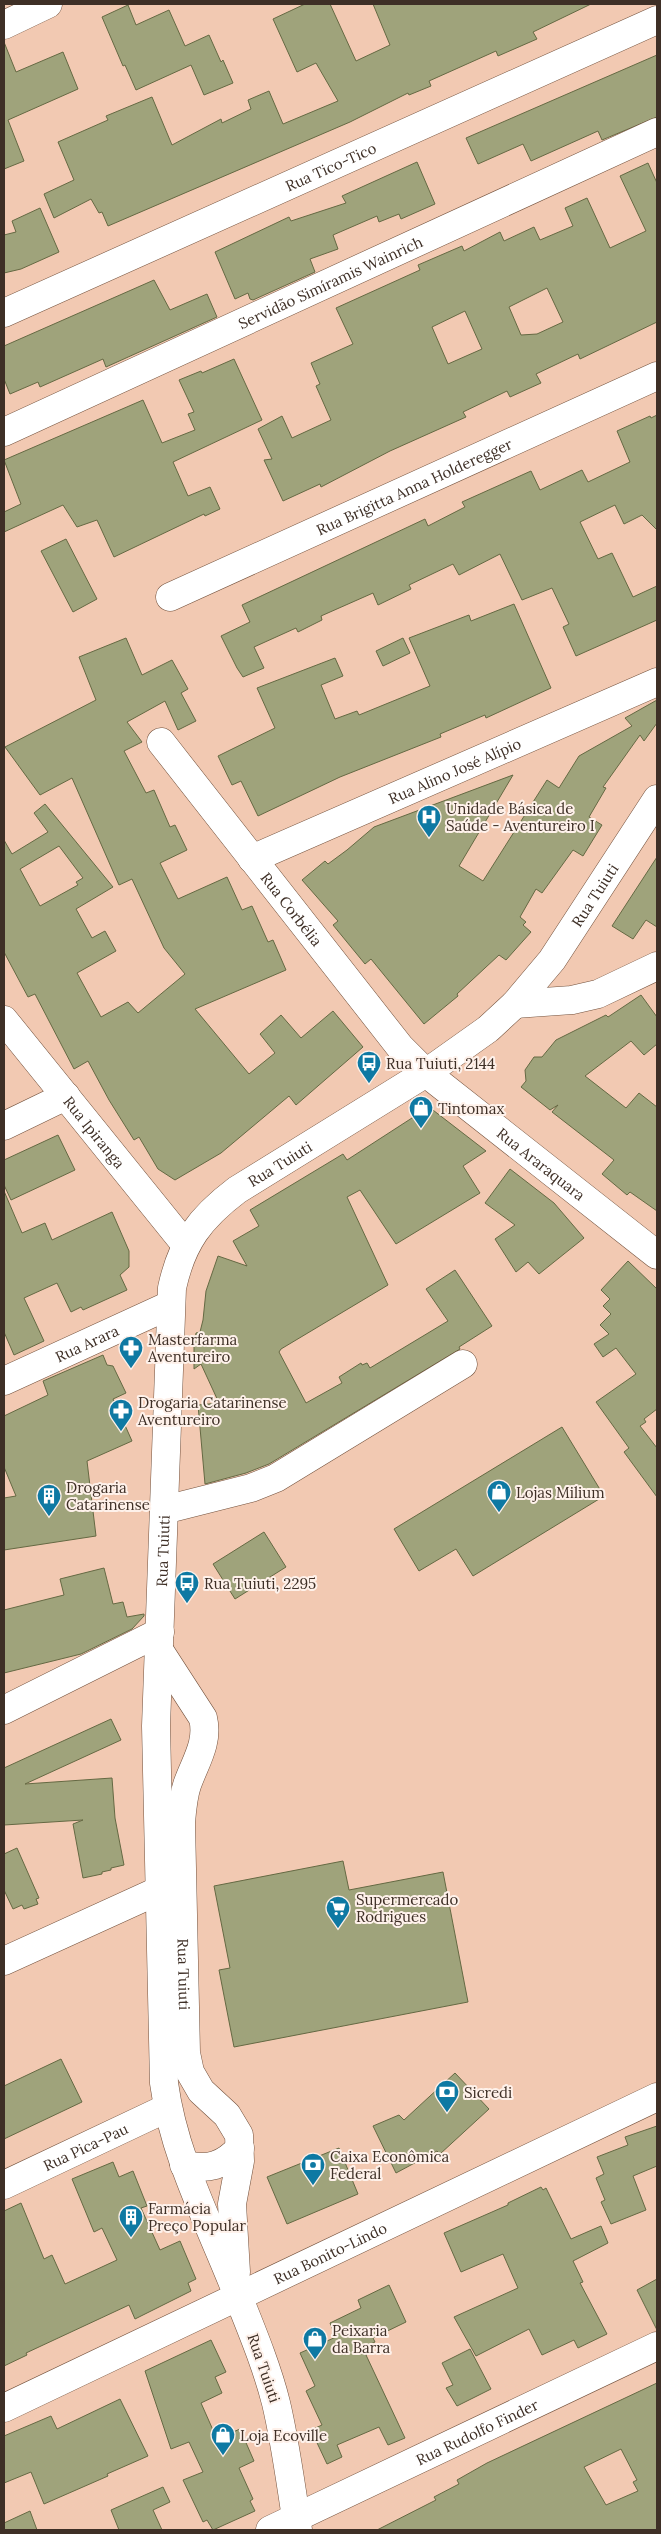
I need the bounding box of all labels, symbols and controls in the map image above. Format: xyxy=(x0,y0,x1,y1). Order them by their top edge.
street label: Rua Tico-Tico xyxy=(282,138,379,195)
street label: Servidão Simíramis Wainrich xyxy=(235,232,425,333)
street label: Rua Brigitta Anna Holderegger xyxy=(313,433,515,539)
street label: Rua Alino José Alípio xyxy=(385,733,524,808)
place label: Unidade Básica de Saúde - Aventureiro I xyxy=(446,799,595,835)
hospital icon: Unidade Básica de Saúde - Aventureiro I xyxy=(416,804,442,838)
street label: Rua Tuiuti xyxy=(567,860,622,930)
street label: Rua Corbélia xyxy=(257,868,327,950)
bus stop icon: Rua Tuiuti, 2144 xyxy=(356,1050,382,1084)
place label: Rua Tuiuti, 2144 xyxy=(386,1054,495,1073)
street label: Rua Ipiranga xyxy=(60,1092,130,1172)
shop icon: Tintomax xyxy=(408,1095,434,1129)
place label: Tintomax xyxy=(438,1099,505,1118)
street label: Rua Araraquara xyxy=(493,1123,589,1205)
street label: Rua Tuiuti xyxy=(244,1137,315,1191)
street label: Rua Arara xyxy=(52,1320,122,1366)
place label: Masterfarma Aventureiro xyxy=(147,1330,238,1366)
pharmacy icon: Masterfarma Aventureiro xyxy=(118,1335,144,1369)
place label: Drogaria Catarinense Aventureiro xyxy=(137,1393,287,1429)
pharmacy icon: Drogaria Catarinense Aventureiro xyxy=(108,1398,134,1432)
place label: Drogaria Catarinense xyxy=(66,1478,150,1514)
shop icon: Lojas Milium xyxy=(486,1479,512,1513)
building icon: Drogaria Catarinense xyxy=(36,1483,62,1517)
place label: Lojas Milium xyxy=(516,1483,605,1502)
street label: Rua Tuiuti xyxy=(152,1515,173,1587)
bus stop icon: Rua Tuiuti, 2295 xyxy=(174,1570,200,1604)
place label: Rua Tuiuti, 2295 xyxy=(204,1574,316,1593)
place label: Supermercado Rodrigues xyxy=(356,1890,459,1926)
supermarket icon: Supermercado Rodrigues xyxy=(325,1895,351,1929)
street label: Rua Tuiuti xyxy=(174,1938,195,2010)
bank icon: Sicredi xyxy=(434,2079,460,2113)
place label: Sicredi xyxy=(464,2083,512,2102)
street label: Rua Pica-Pau xyxy=(40,2118,131,2175)
place label: Caixa Econômica Federal xyxy=(330,2147,450,2183)
bank icon: Caixa Econômica Federal xyxy=(300,2152,326,2186)
place label: Farmácia Preço Popular xyxy=(148,2199,247,2235)
building icon: Farmácia Preço Popular xyxy=(118,2204,144,2238)
street label: Rua Bonito-Lindo xyxy=(270,2218,390,2288)
place label: Peixaria da Barra xyxy=(332,2321,391,2357)
shop icon: Peixaria da Barra xyxy=(302,2326,328,2360)
street label: Rua Tuiuti xyxy=(243,2331,285,2405)
street label: Rua Rudolfo Finder xyxy=(413,2394,541,2469)
shop icon: Loja Ecoville xyxy=(210,2422,236,2456)
place label: Loja Ecoville xyxy=(240,2426,327,2445)

